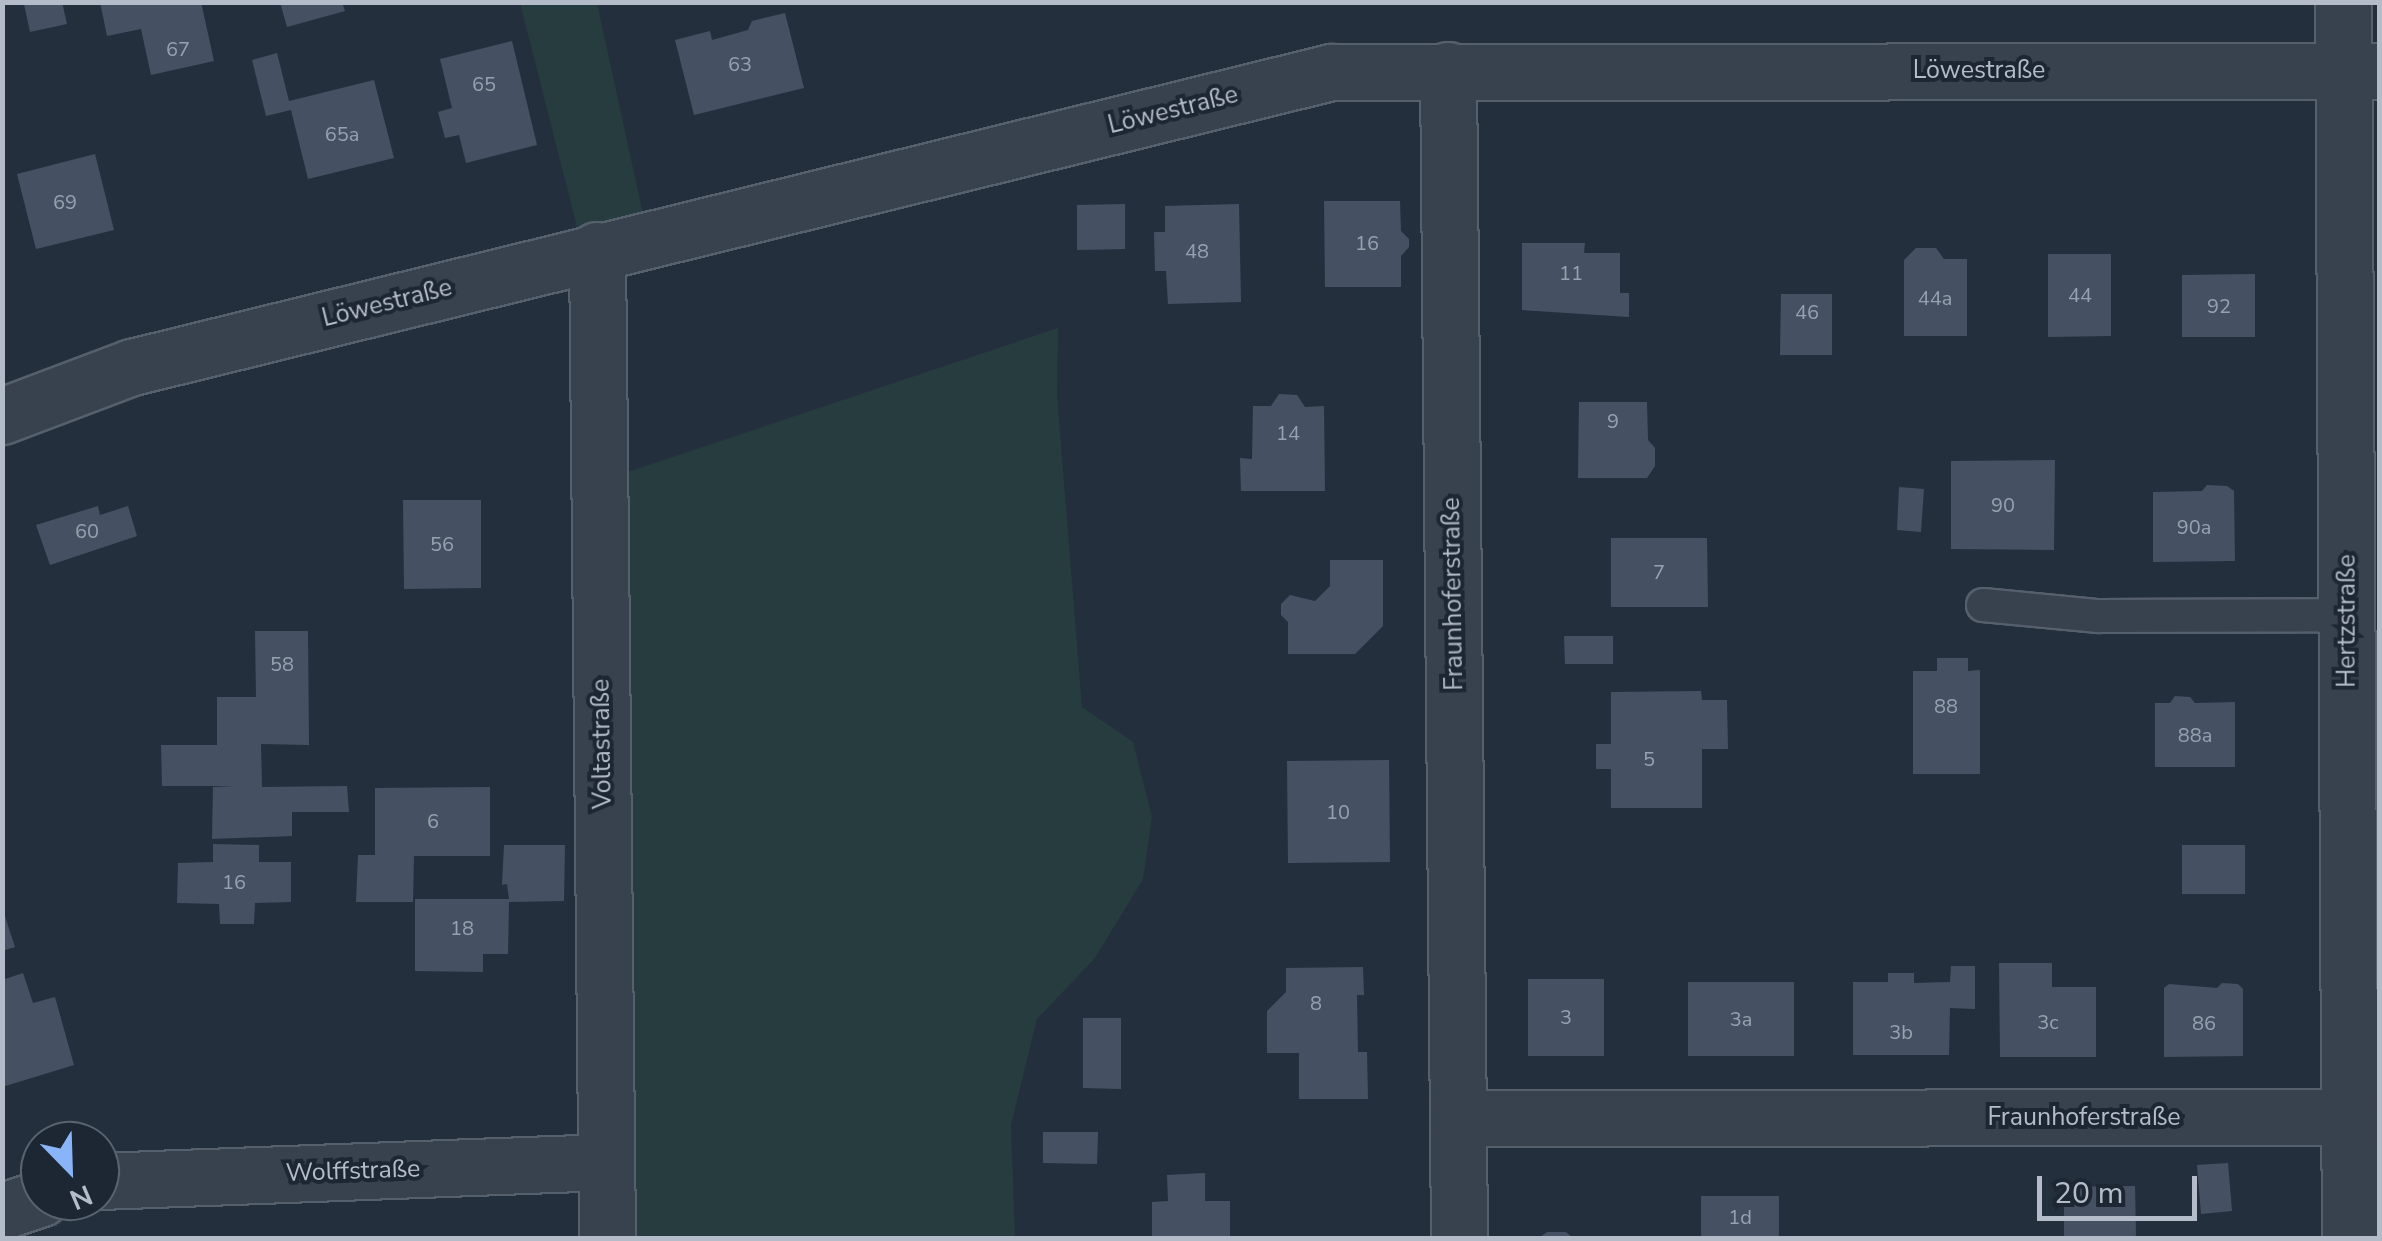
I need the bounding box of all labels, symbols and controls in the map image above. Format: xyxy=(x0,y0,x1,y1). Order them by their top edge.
house number: 67 xyxy=(166,37,190,61)
house number: 63 xyxy=(728,52,752,76)
street label: Löwestraße xyxy=(1913,55,2045,85)
house number: 65 xyxy=(472,72,496,96)
street label: Löwestraße xyxy=(1105,79,1241,141)
house number: 65a xyxy=(325,122,359,146)
house number: 69 xyxy=(53,190,77,214)
house number: 16 xyxy=(1355,231,1379,255)
house number: 48 xyxy=(1185,239,1209,263)
house number: 11 xyxy=(1559,261,1583,285)
street label: Löwestraße xyxy=(319,272,455,334)
house number: 44 xyxy=(2068,283,2092,307)
house number: 44a xyxy=(1918,286,1952,310)
house number: 92 xyxy=(2207,294,2231,318)
house number: 46 xyxy=(1795,300,1819,324)
house number: 9 xyxy=(1607,409,1619,433)
house number: 14 xyxy=(1276,421,1300,445)
house number: 90 xyxy=(1991,493,2015,517)
street label: Fraunhoferstraße xyxy=(1436,497,1470,691)
house number: 90a xyxy=(2177,515,2211,539)
house number: 60 xyxy=(75,519,99,543)
house number: 56 xyxy=(430,532,454,556)
street label: Hertzstraße xyxy=(2332,554,2362,688)
house number: 7 xyxy=(1653,560,1665,584)
house number: 58 xyxy=(270,652,294,676)
street label: Voltastraße xyxy=(586,679,618,809)
house number: 88 xyxy=(1934,694,1958,718)
house number: 88a xyxy=(2178,723,2212,747)
house number: 5 xyxy=(1643,747,1655,771)
house number: 10 xyxy=(1326,800,1350,824)
house number: 6 xyxy=(427,809,439,833)
house number: 16 xyxy=(222,870,246,894)
house number: 18 xyxy=(450,916,474,940)
house number: 8 xyxy=(1310,991,1322,1015)
house number: 3 xyxy=(1560,1005,1572,1029)
house number: 3a xyxy=(1730,1007,1752,1031)
house number: 3c xyxy=(2037,1010,2059,1034)
house number: 86 xyxy=(2192,1011,2216,1035)
house number: 3b xyxy=(1889,1020,1913,1044)
street label: Fraunhoferstraße xyxy=(1987,1102,2181,1132)
north arrow xyxy=(20,1121,120,1221)
street label: Wolffstraße xyxy=(285,1154,421,1188)
scale bar xyxy=(2042,1156,2202,1218)
text: 20 m xyxy=(2054,1173,2123,1214)
text: N xyxy=(64,1175,98,1218)
house number: 1d xyxy=(1728,1205,1752,1229)

